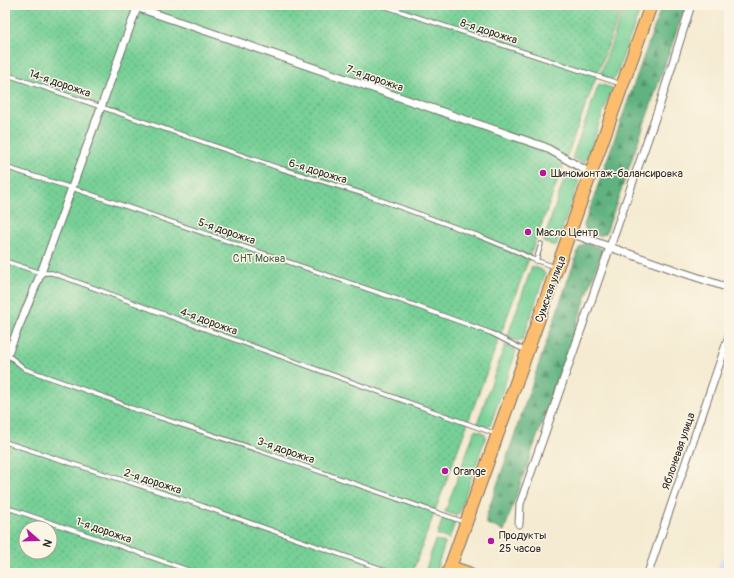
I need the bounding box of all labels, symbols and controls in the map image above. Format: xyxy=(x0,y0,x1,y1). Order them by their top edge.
street label: 8-я дорожка xyxy=(459,16,519,47)
street label: 7-я дорожка xyxy=(345,63,405,94)
street label: 14-я дорожка xyxy=(27,67,92,100)
street label: 6-я дорожка xyxy=(287,156,348,186)
place label: Шиномонтаж-балансировка xyxy=(551,167,683,180)
marker: Шиномонтаж-балансировка xyxy=(538,168,548,178)
street label: 5-я дорожка xyxy=(197,216,257,247)
place label: Масло Центр xyxy=(536,226,598,239)
marker: Масло Центр xyxy=(523,227,533,237)
park label: СНТ Моква xyxy=(233,252,285,265)
street label: Сумская улица xyxy=(532,254,569,324)
street label: 4-я дорожка xyxy=(178,305,239,338)
street label: Яблоневая улица xyxy=(659,411,698,491)
street label: 3-я дорожка xyxy=(255,435,316,466)
place label: Orange xyxy=(453,465,486,478)
street label: 2-я дорожка xyxy=(122,466,183,497)
marker: Orange xyxy=(440,466,450,476)
street label: 1-я дорожка xyxy=(74,515,133,546)
north arrow xyxy=(18,520,58,560)
place label: Продукты 25 часов xyxy=(499,529,546,555)
marker: Продукты 25 часов xyxy=(486,536,496,546)
text: N xyxy=(39,538,54,549)

